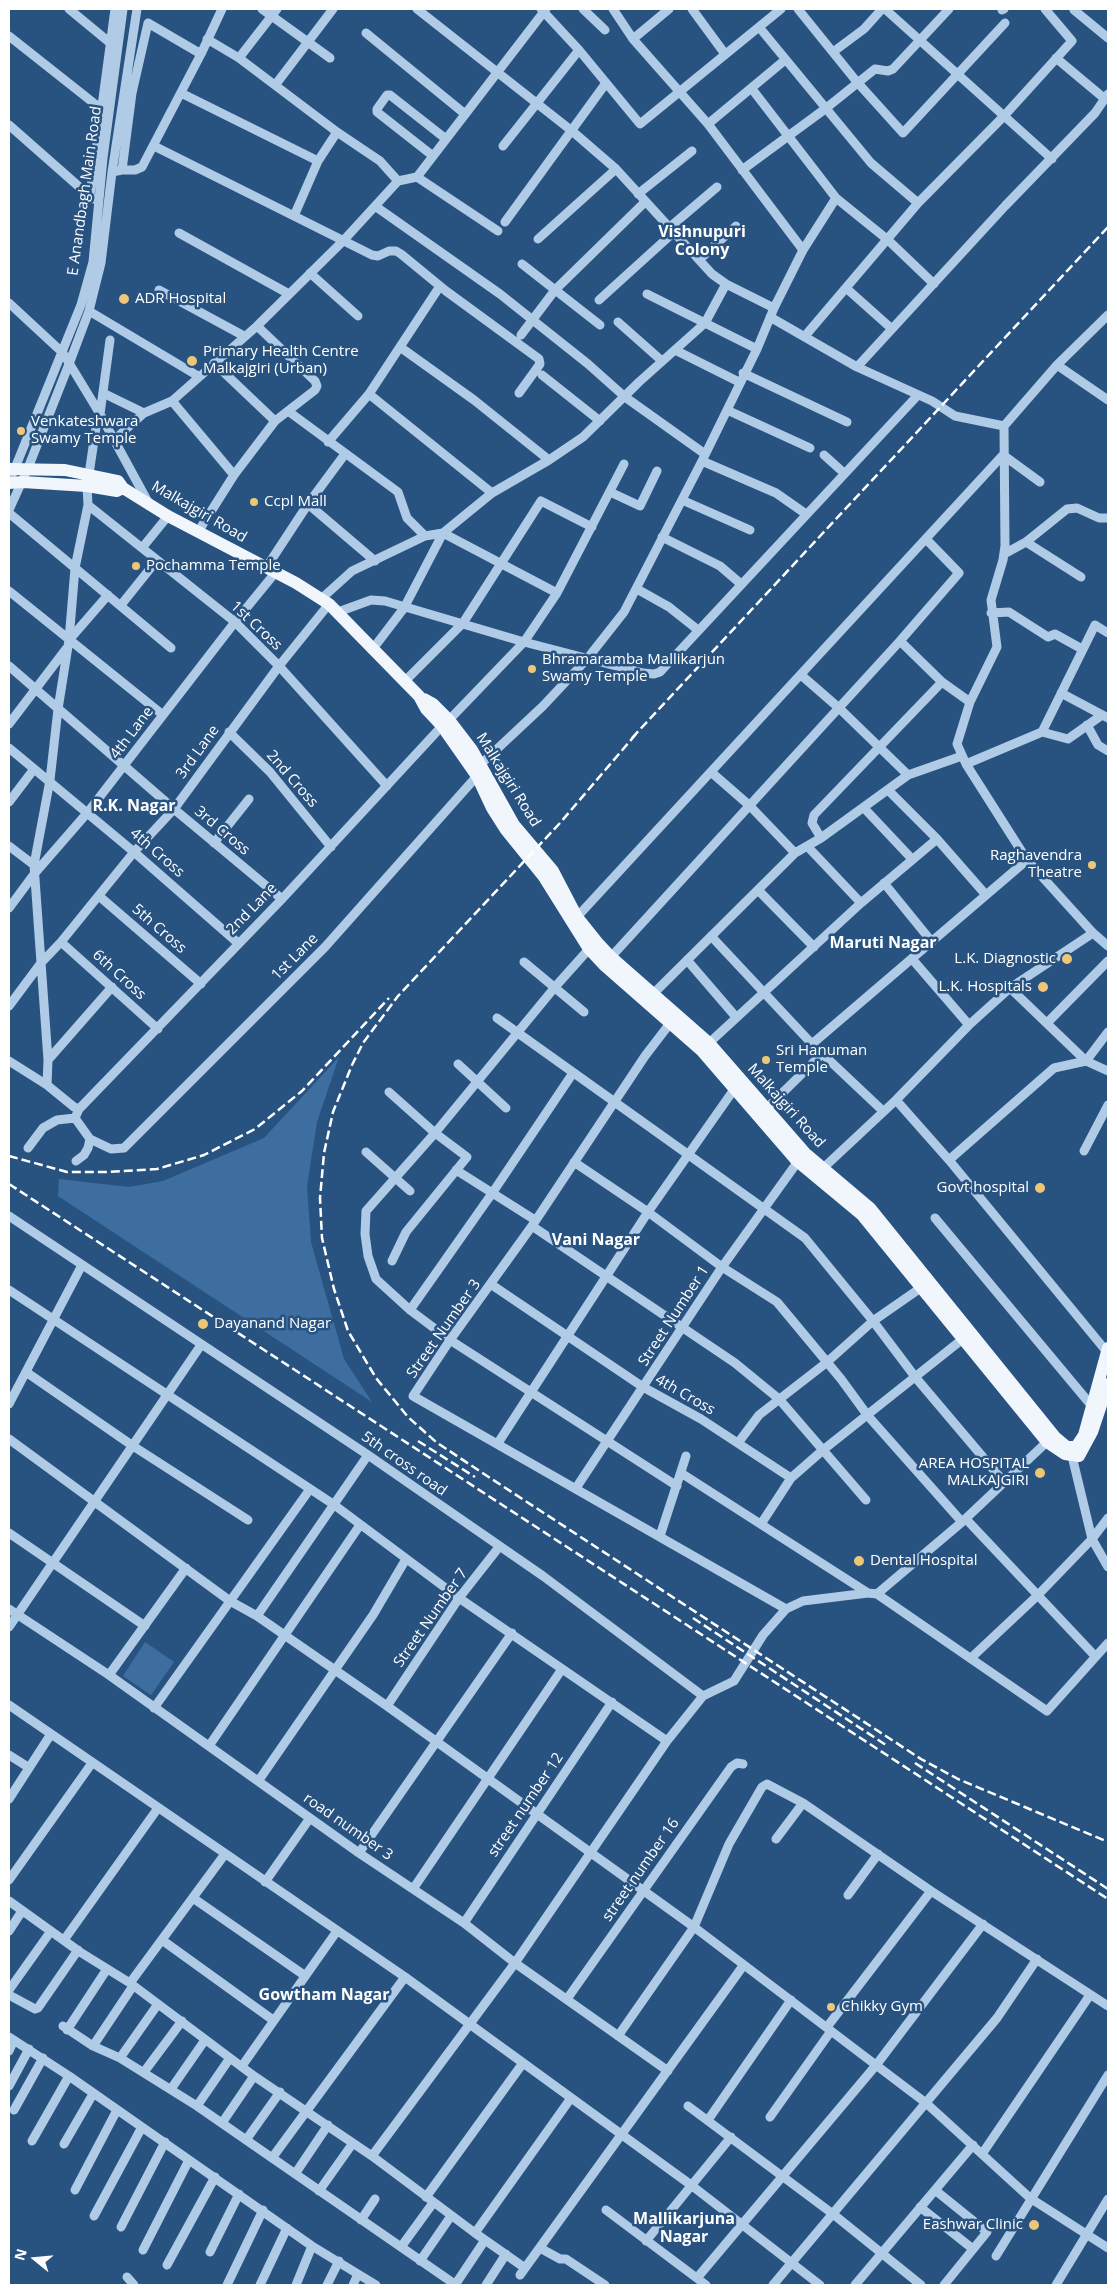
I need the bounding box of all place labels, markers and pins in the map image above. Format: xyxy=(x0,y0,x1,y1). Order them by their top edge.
place label: ADR Hospital xyxy=(135,290,226,308)
marker: ADR Hospital xyxy=(117,292,131,306)
place label: Primary Health Centre Malkajgiri (Urban) xyxy=(203,343,359,378)
marker: Primary Health Centre Malkajgiri (Urban) xyxy=(185,354,199,368)
place label: Venkateshwara Swamy Temple xyxy=(31,413,138,448)
marker: Venkateshwara Swamy Temple xyxy=(15,425,27,437)
place label: Ccpl Mall xyxy=(264,493,327,511)
marker: Ccpl Mall xyxy=(248,496,260,508)
place label: Pochamma Temple xyxy=(146,557,281,575)
marker: Pochamma Temple xyxy=(130,560,142,572)
place label: Bhramaramba Mallikarjun Swamy Temple xyxy=(542,651,725,686)
marker: Bhramaramba Mallikarjun Swamy Temple xyxy=(526,663,538,675)
place label: Raghavendra Theatre xyxy=(990,847,1082,882)
marker: Raghavendra Theatre xyxy=(1086,859,1098,871)
place label: L.K. Diagnostic xyxy=(954,950,1056,968)
marker: L.K. Diagnostic xyxy=(1060,952,1074,966)
place label: L.K. Hospitals xyxy=(938,978,1032,996)
marker: L.K. Hospitals xyxy=(1036,980,1050,994)
place label: Sri Hanuman Temple xyxy=(776,1042,867,1077)
marker: Sri Hanuman Temple xyxy=(760,1054,772,1066)
place label: Govt hospital xyxy=(937,1179,1029,1197)
marker: Govt hospital xyxy=(1033,1181,1047,1195)
place label: Dayanand Nagar xyxy=(214,1315,331,1333)
marker: Dayanand Nagar xyxy=(196,1317,210,1331)
place label: AREA HOSPITAL MALKAJGIRI xyxy=(919,1455,1029,1490)
marker: AREA HOSPITAL MALKAJGIRI xyxy=(1033,1466,1047,1480)
place label: Dental Hospital xyxy=(870,1552,978,1570)
marker: Dental Hospital xyxy=(852,1554,866,1568)
place label: Chikky Gym xyxy=(841,1998,923,2016)
marker: Chikky Gym xyxy=(825,2001,837,2013)
place label: Eashwar Clinic xyxy=(923,2216,1023,2234)
marker: Eashwar Clinic xyxy=(1027,2218,1041,2232)

